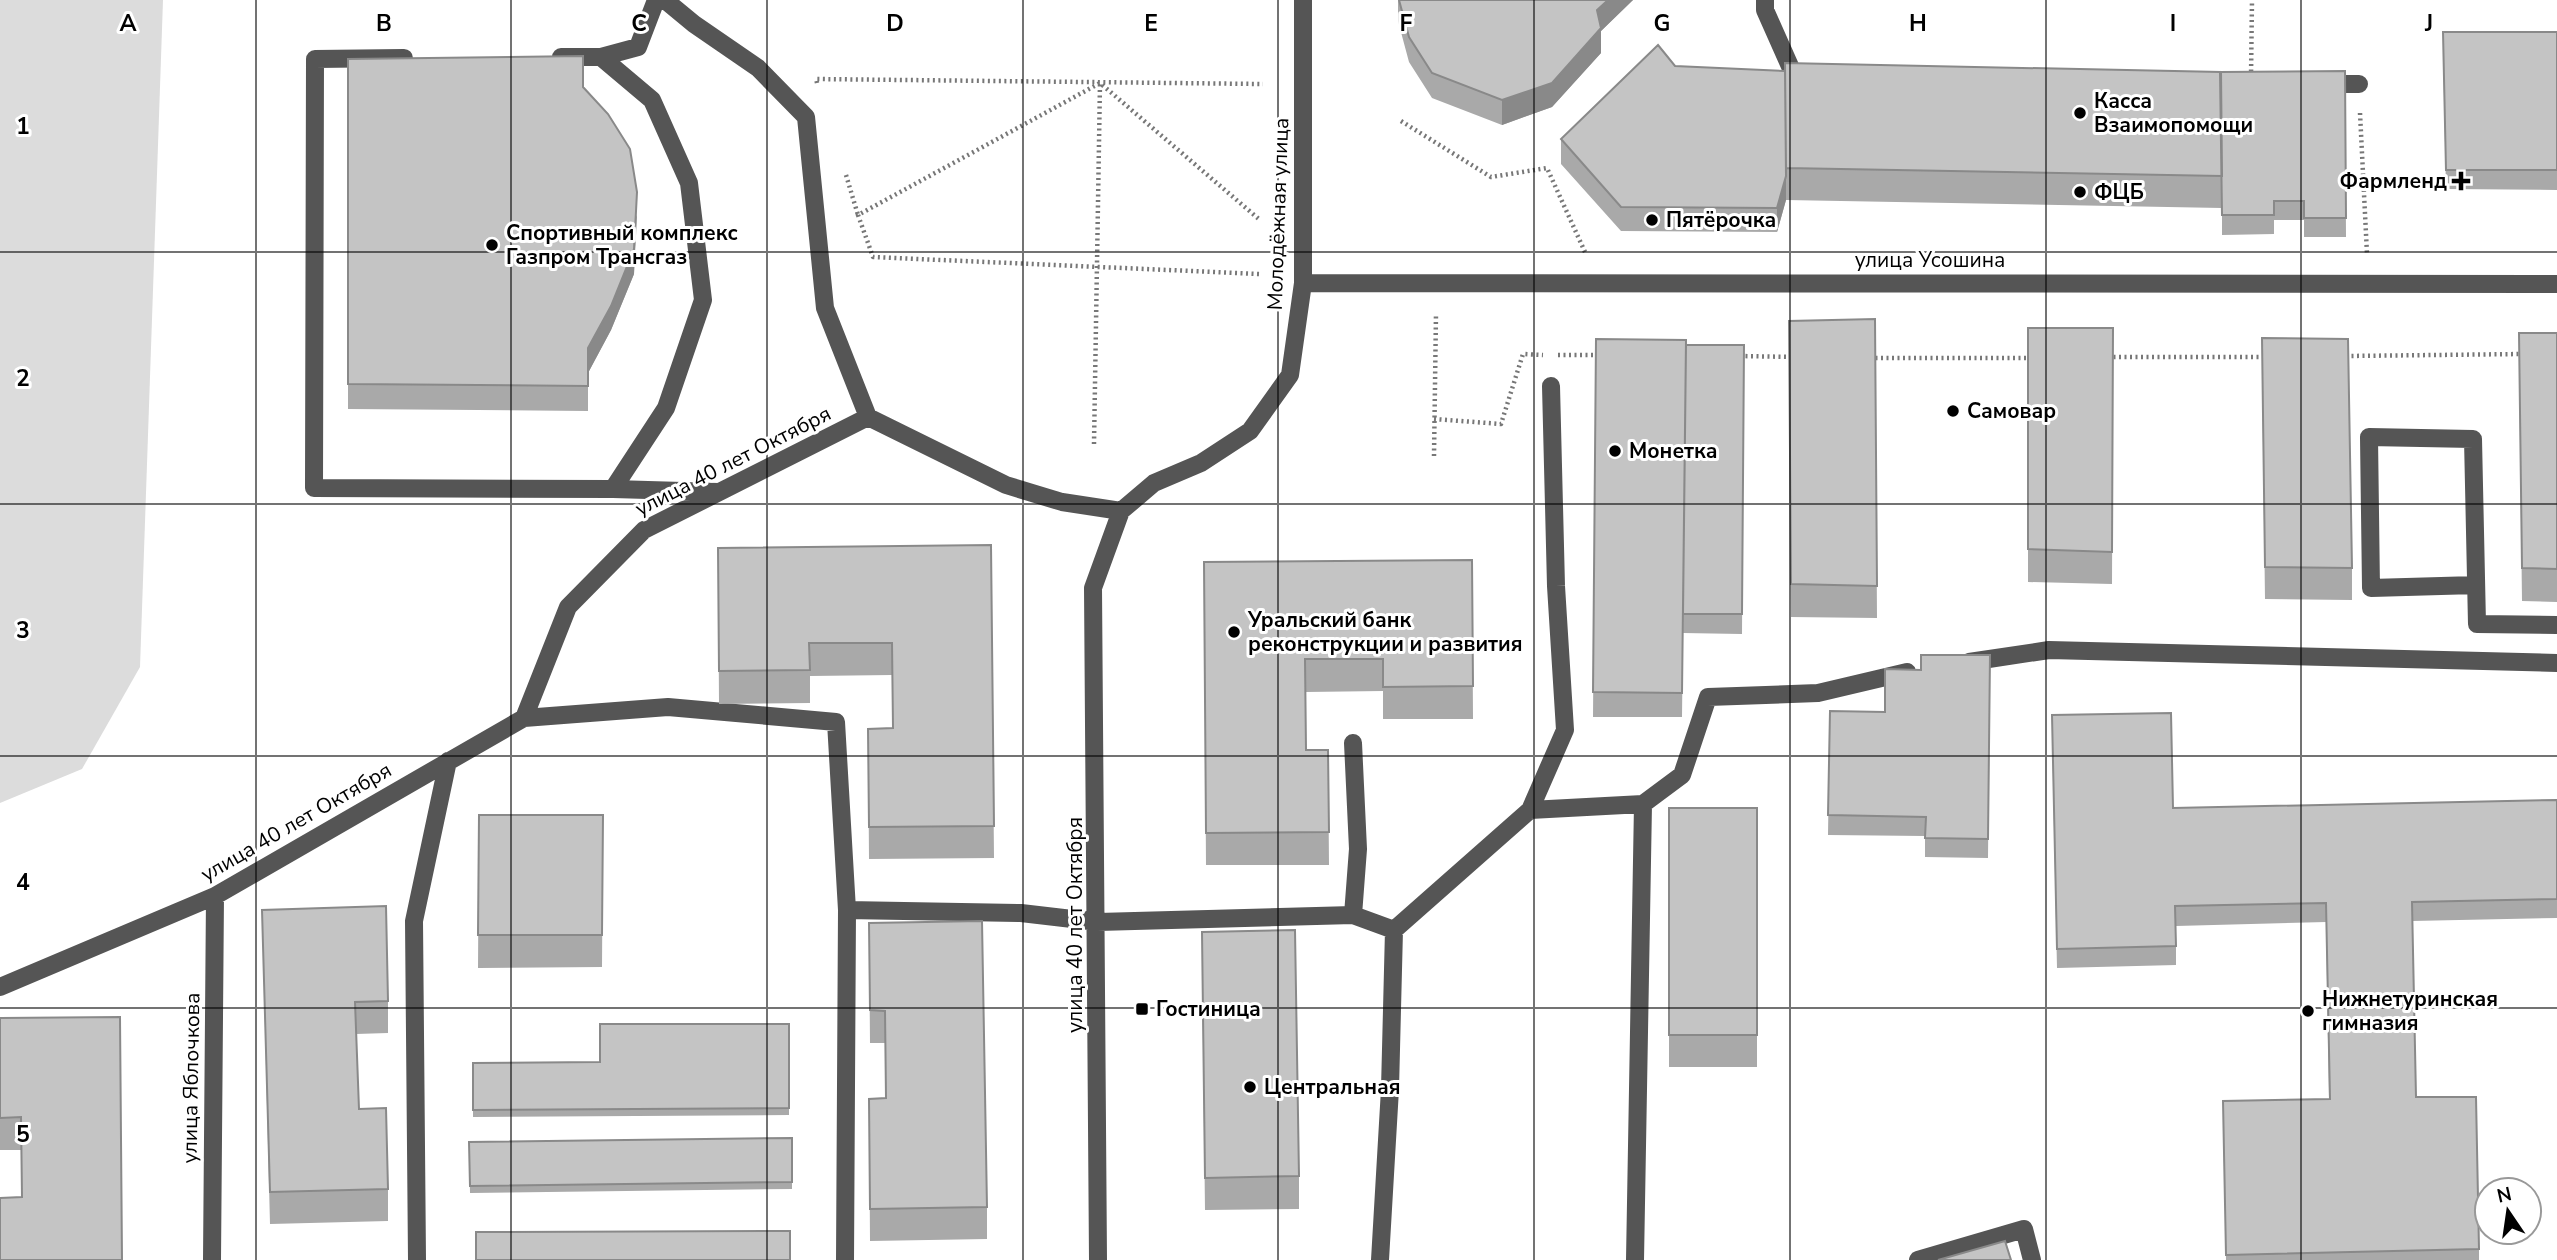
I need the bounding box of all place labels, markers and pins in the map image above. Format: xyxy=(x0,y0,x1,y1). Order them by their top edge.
place label: Касса Взаимопомощи xyxy=(2094,87,2253,139)
marker: Касса Взаимопомощи xyxy=(2072,105,2088,121)
place label: Фармленд xyxy=(2339,167,2447,195)
marker: Фармленд xyxy=(2453,173,2469,189)
place label: ФЦБ xyxy=(2094,178,2144,206)
marker: ФЦБ xyxy=(2072,184,2088,200)
place label: Пятёрочка xyxy=(1666,206,1776,234)
marker: Пятёрочка xyxy=(1644,212,1660,228)
place label: Спортивный комплекс Газпром Трансгаз xyxy=(506,219,738,271)
marker: Спортивный комплекс Газпром Трансгаз xyxy=(484,237,500,253)
place label: Самовар xyxy=(1967,397,2056,425)
marker: Самовар xyxy=(1945,403,1961,419)
place label: Монетка xyxy=(1629,437,1718,465)
marker: Монетка xyxy=(1607,443,1623,459)
place label: Уральский банк реконструкции и развития xyxy=(1247,606,1522,658)
marker: Уральский банк реконструкции и развития xyxy=(1226,624,1242,640)
place label: Нижнетуринская гимназия xyxy=(2322,985,2498,1037)
place label: Гостиница xyxy=(1156,995,1261,1023)
marker: Гостиница xyxy=(1134,1001,1150,1017)
marker: Нижнетуринская гимназия xyxy=(2300,1003,2316,1019)
place label: Центральная xyxy=(1264,1073,1401,1101)
marker: Центральная xyxy=(1242,1079,1258,1095)

